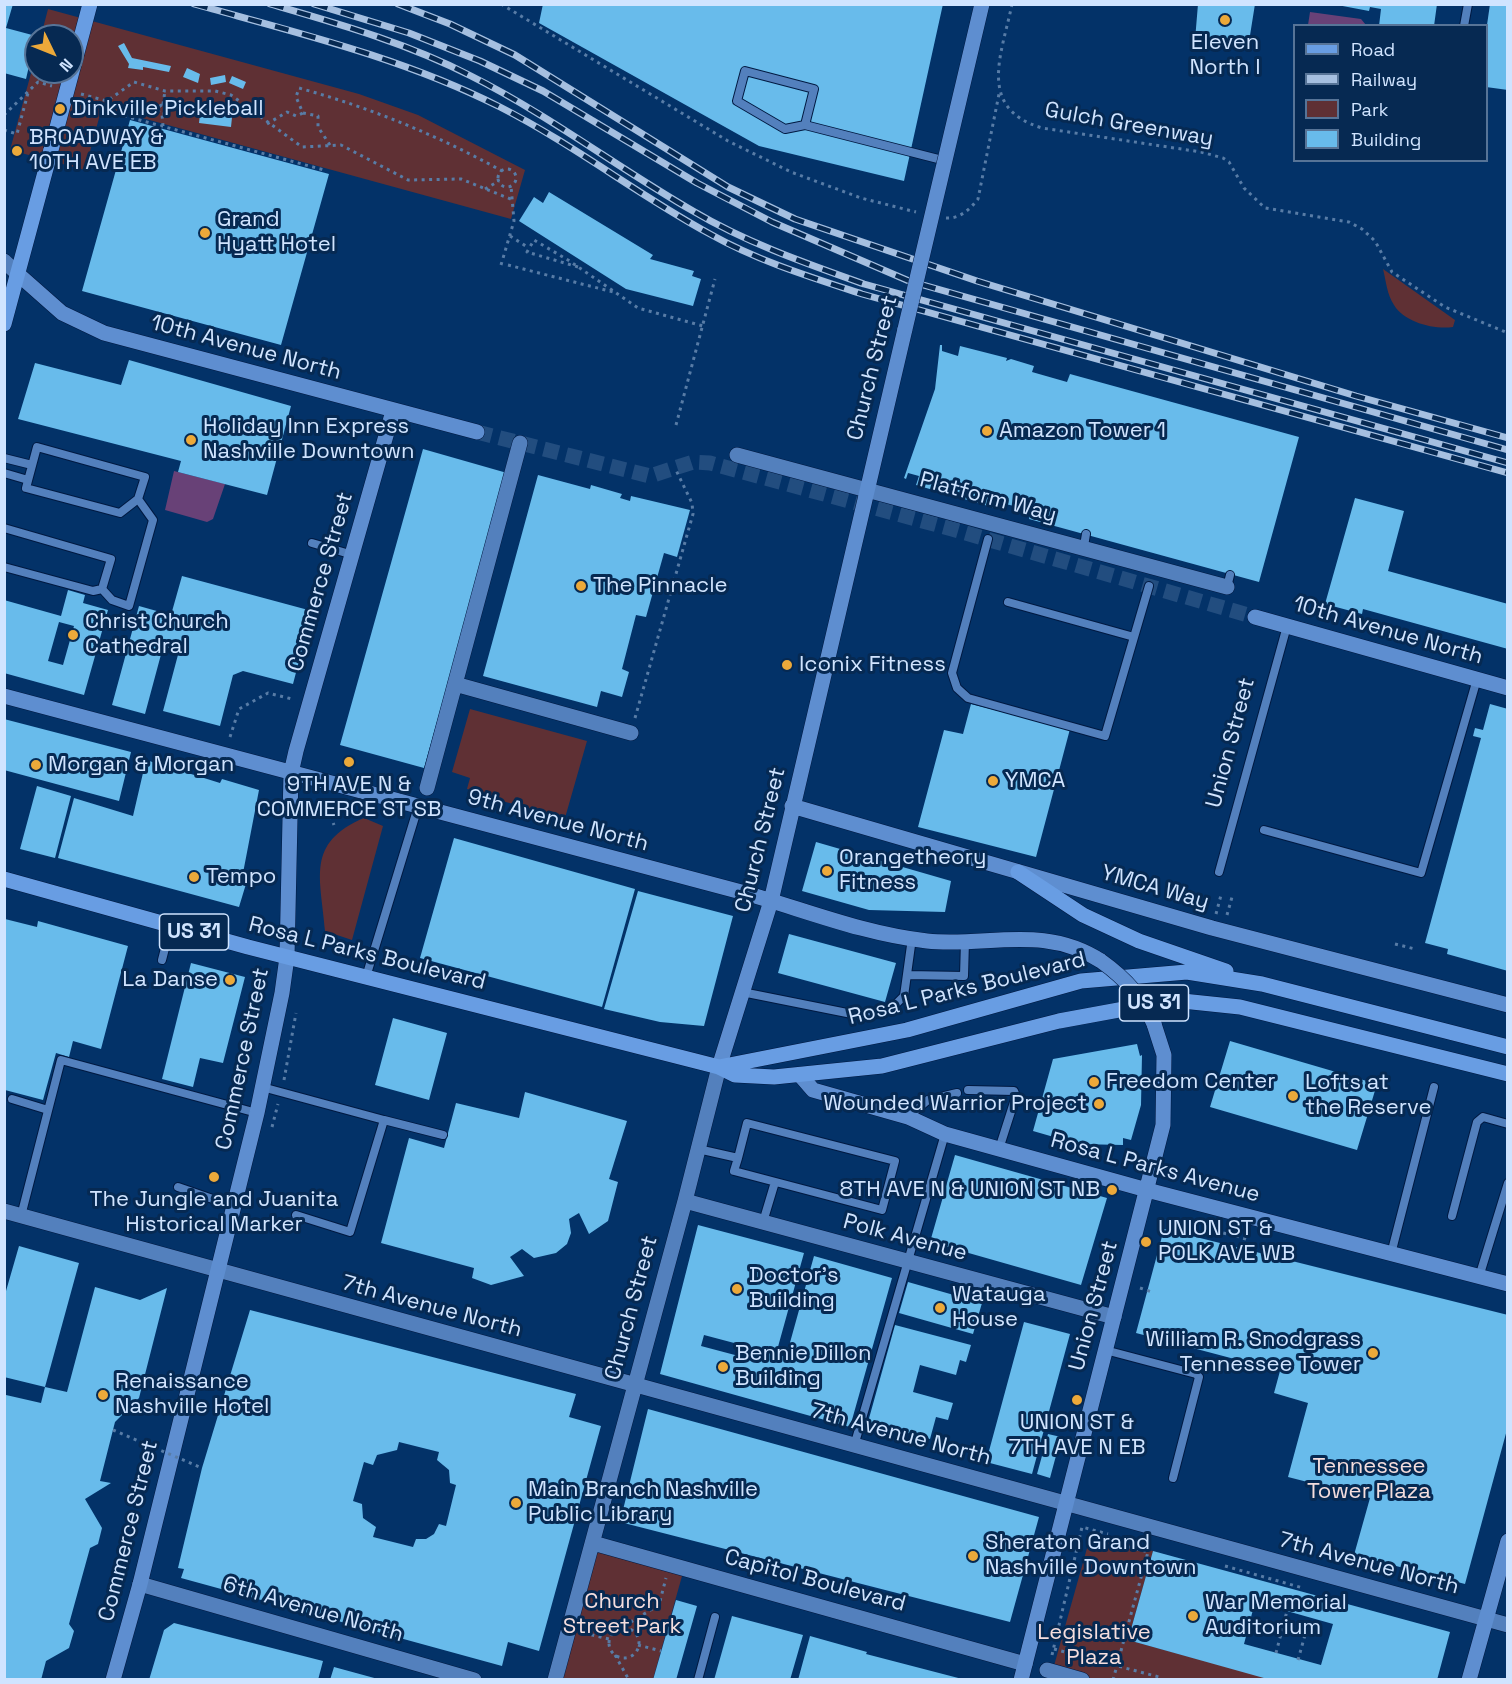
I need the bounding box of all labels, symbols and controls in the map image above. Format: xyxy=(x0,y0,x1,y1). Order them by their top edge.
marker: Eleven North I xyxy=(1218,13,1232,27)
north arrow xyxy=(24,24,84,84)
legend xyxy=(1293,24,1488,162)
place label: Eleven North I xyxy=(1189,30,1261,82)
text: Road xyxy=(1351,38,1395,61)
text: N xyxy=(55,54,77,76)
text: Railway xyxy=(1351,68,1417,91)
place label: Dinkville Pickleball xyxy=(72,96,264,122)
street label: Gulch Greenway xyxy=(1043,97,1215,153)
text: Park xyxy=(1351,98,1388,121)
marker: Dinkville Pickleball xyxy=(53,102,67,116)
place label: BROADWAY & 10TH AVE EB xyxy=(29,125,163,176)
text: Building xyxy=(1351,128,1421,151)
marker: BROADWAY & 10TH AVE EB xyxy=(10,144,24,158)
place label: Grand Hyatt Hotel xyxy=(217,207,336,258)
marker: Grand Hyatt Hotel xyxy=(198,226,212,240)
street label: Church Street xyxy=(842,293,904,443)
street label: 10th Avenue North xyxy=(148,310,344,386)
place label: Holiday Inn Express Nashville Downtown xyxy=(203,414,415,466)
place label: Amazon Tower 1 xyxy=(999,418,1166,444)
marker: Amazon Tower 1 xyxy=(980,424,994,438)
marker: Holiday Inn Express Nashville Downtown xyxy=(184,433,198,447)
street label: Platform Way xyxy=(917,467,1059,529)
street label: Commerce Street xyxy=(283,489,359,675)
place label: The Pinnacle xyxy=(593,573,728,599)
marker: The Pinnacle xyxy=(574,579,588,593)
street label: 10th Avenue North xyxy=(1290,591,1486,671)
place label: Christ Church Cathedral xyxy=(85,609,229,660)
marker: Christ Church Cathedral xyxy=(66,628,80,642)
place label: Iconix Fitness xyxy=(799,652,946,678)
marker: Iconix Fitness xyxy=(780,658,794,672)
street label: Union Street xyxy=(1201,675,1261,811)
place label: Morgan & Morgan xyxy=(48,752,234,778)
marker: 9TH AVE N & COMMERCE ST SB xyxy=(342,755,356,769)
marker: Morgan & Morgan xyxy=(29,758,43,772)
street label: Church Street xyxy=(730,765,792,915)
place label: YMCA xyxy=(1005,768,1065,794)
place label: 9TH AVE N & COMMERCE ST SB xyxy=(257,772,441,824)
marker: YMCA xyxy=(986,774,1000,788)
street label: 9th Avenue North xyxy=(465,784,651,858)
place label: Orangetheory Fitness xyxy=(839,845,986,896)
street label: YMCA Way xyxy=(1098,860,1212,916)
place label: Tempo xyxy=(206,864,276,890)
marker: Orangetheory Fitness xyxy=(820,864,834,878)
marker: Tempo xyxy=(187,870,201,884)
street label: Rosa L Parks Boulevard xyxy=(246,912,488,996)
road number: US 31 xyxy=(160,914,228,950)
street label: Rosa L Parks Boulevard xyxy=(846,947,1088,1031)
street label: Commerce Street xyxy=(211,966,275,1152)
place label: La Danse xyxy=(122,967,218,993)
marker: La Danse xyxy=(223,973,237,987)
road number: US 31 xyxy=(1120,985,1188,1021)
place label: Freedom Center xyxy=(1106,1069,1276,1095)
place label: Lofts at the Reserve xyxy=(1305,1070,1432,1122)
marker: Freedom Center xyxy=(1087,1075,1101,1089)
marker: Lofts at the Reserve xyxy=(1286,1089,1300,1103)
place label: Wounded Warrior Project xyxy=(823,1091,1087,1117)
marker: Wounded Warrior Project xyxy=(1092,1097,1106,1111)
street label: Rosa L Parks Avenue xyxy=(1048,1127,1262,1209)
marker: The Jungle and Juanita Historical Marker xyxy=(207,1170,221,1184)
place label: 8TH AVE N & UNION ST NB xyxy=(840,1177,1100,1203)
marker: 8TH AVE N & UNION ST NB xyxy=(1105,1183,1119,1197)
place label: The Jungle and Juanita Historical Marker xyxy=(90,1187,338,1238)
street label: Polk Avenue xyxy=(840,1209,970,1267)
place label: UNION ST & POLK AVE WB xyxy=(1158,1216,1295,1268)
street label: Church Street xyxy=(600,1233,664,1383)
marker: UNION ST & POLK AVE WB xyxy=(1139,1235,1153,1249)
street label: Union Street xyxy=(1064,1238,1124,1374)
place label: Doctor's Building xyxy=(749,1263,839,1314)
street label: 7th Avenue North xyxy=(339,1270,525,1344)
marker: Doctor's Building xyxy=(730,1282,744,1296)
place label: Watauga House xyxy=(952,1282,1046,1334)
marker: Watauga House xyxy=(933,1301,947,1315)
place label: William R. Snodgrass Tennessee Tower xyxy=(1145,1327,1361,1378)
place label: Bennie Dillon Building xyxy=(735,1341,871,1392)
marker: William R. Snodgrass Tennessee Tower xyxy=(1366,1346,1380,1360)
marker: Bennie Dillon Building xyxy=(716,1360,730,1374)
place label: Renaissance Nashville Hotel xyxy=(115,1369,269,1420)
marker: Renaissance Nashville Hotel xyxy=(96,1388,110,1402)
marker: UNION ST & 7TH AVE N EB xyxy=(1070,1393,1084,1407)
street label: 7th Avenue North xyxy=(808,1398,994,1472)
place label: UNION ST & 7TH AVE N EB xyxy=(1009,1410,1145,1462)
street label: Commerce Street xyxy=(94,1438,164,1624)
park label: Tennessee Tower Plaza xyxy=(1307,1454,1431,1506)
place label: Main Branch Nashville Public Library xyxy=(528,1477,758,1528)
marker: Main Branch Nashville Public Library xyxy=(509,1496,523,1510)
street label: 7th Avenue North xyxy=(1276,1527,1462,1601)
place label: Sheraton Grand Nashville Downtown xyxy=(985,1530,1197,1582)
street label: Capitol Boulevard xyxy=(722,1544,908,1618)
marker: Sheraton Grand Nashville Downtown xyxy=(966,1549,980,1563)
street label: 6th Avenue North xyxy=(220,1572,406,1648)
park label: Church Street Park xyxy=(563,1589,681,1640)
place label: War Memorial Auditorium xyxy=(1205,1590,1347,1642)
marker: War Memorial Auditorium xyxy=(1186,1609,1200,1623)
park label: Legislative Plaza xyxy=(1037,1620,1151,1672)

